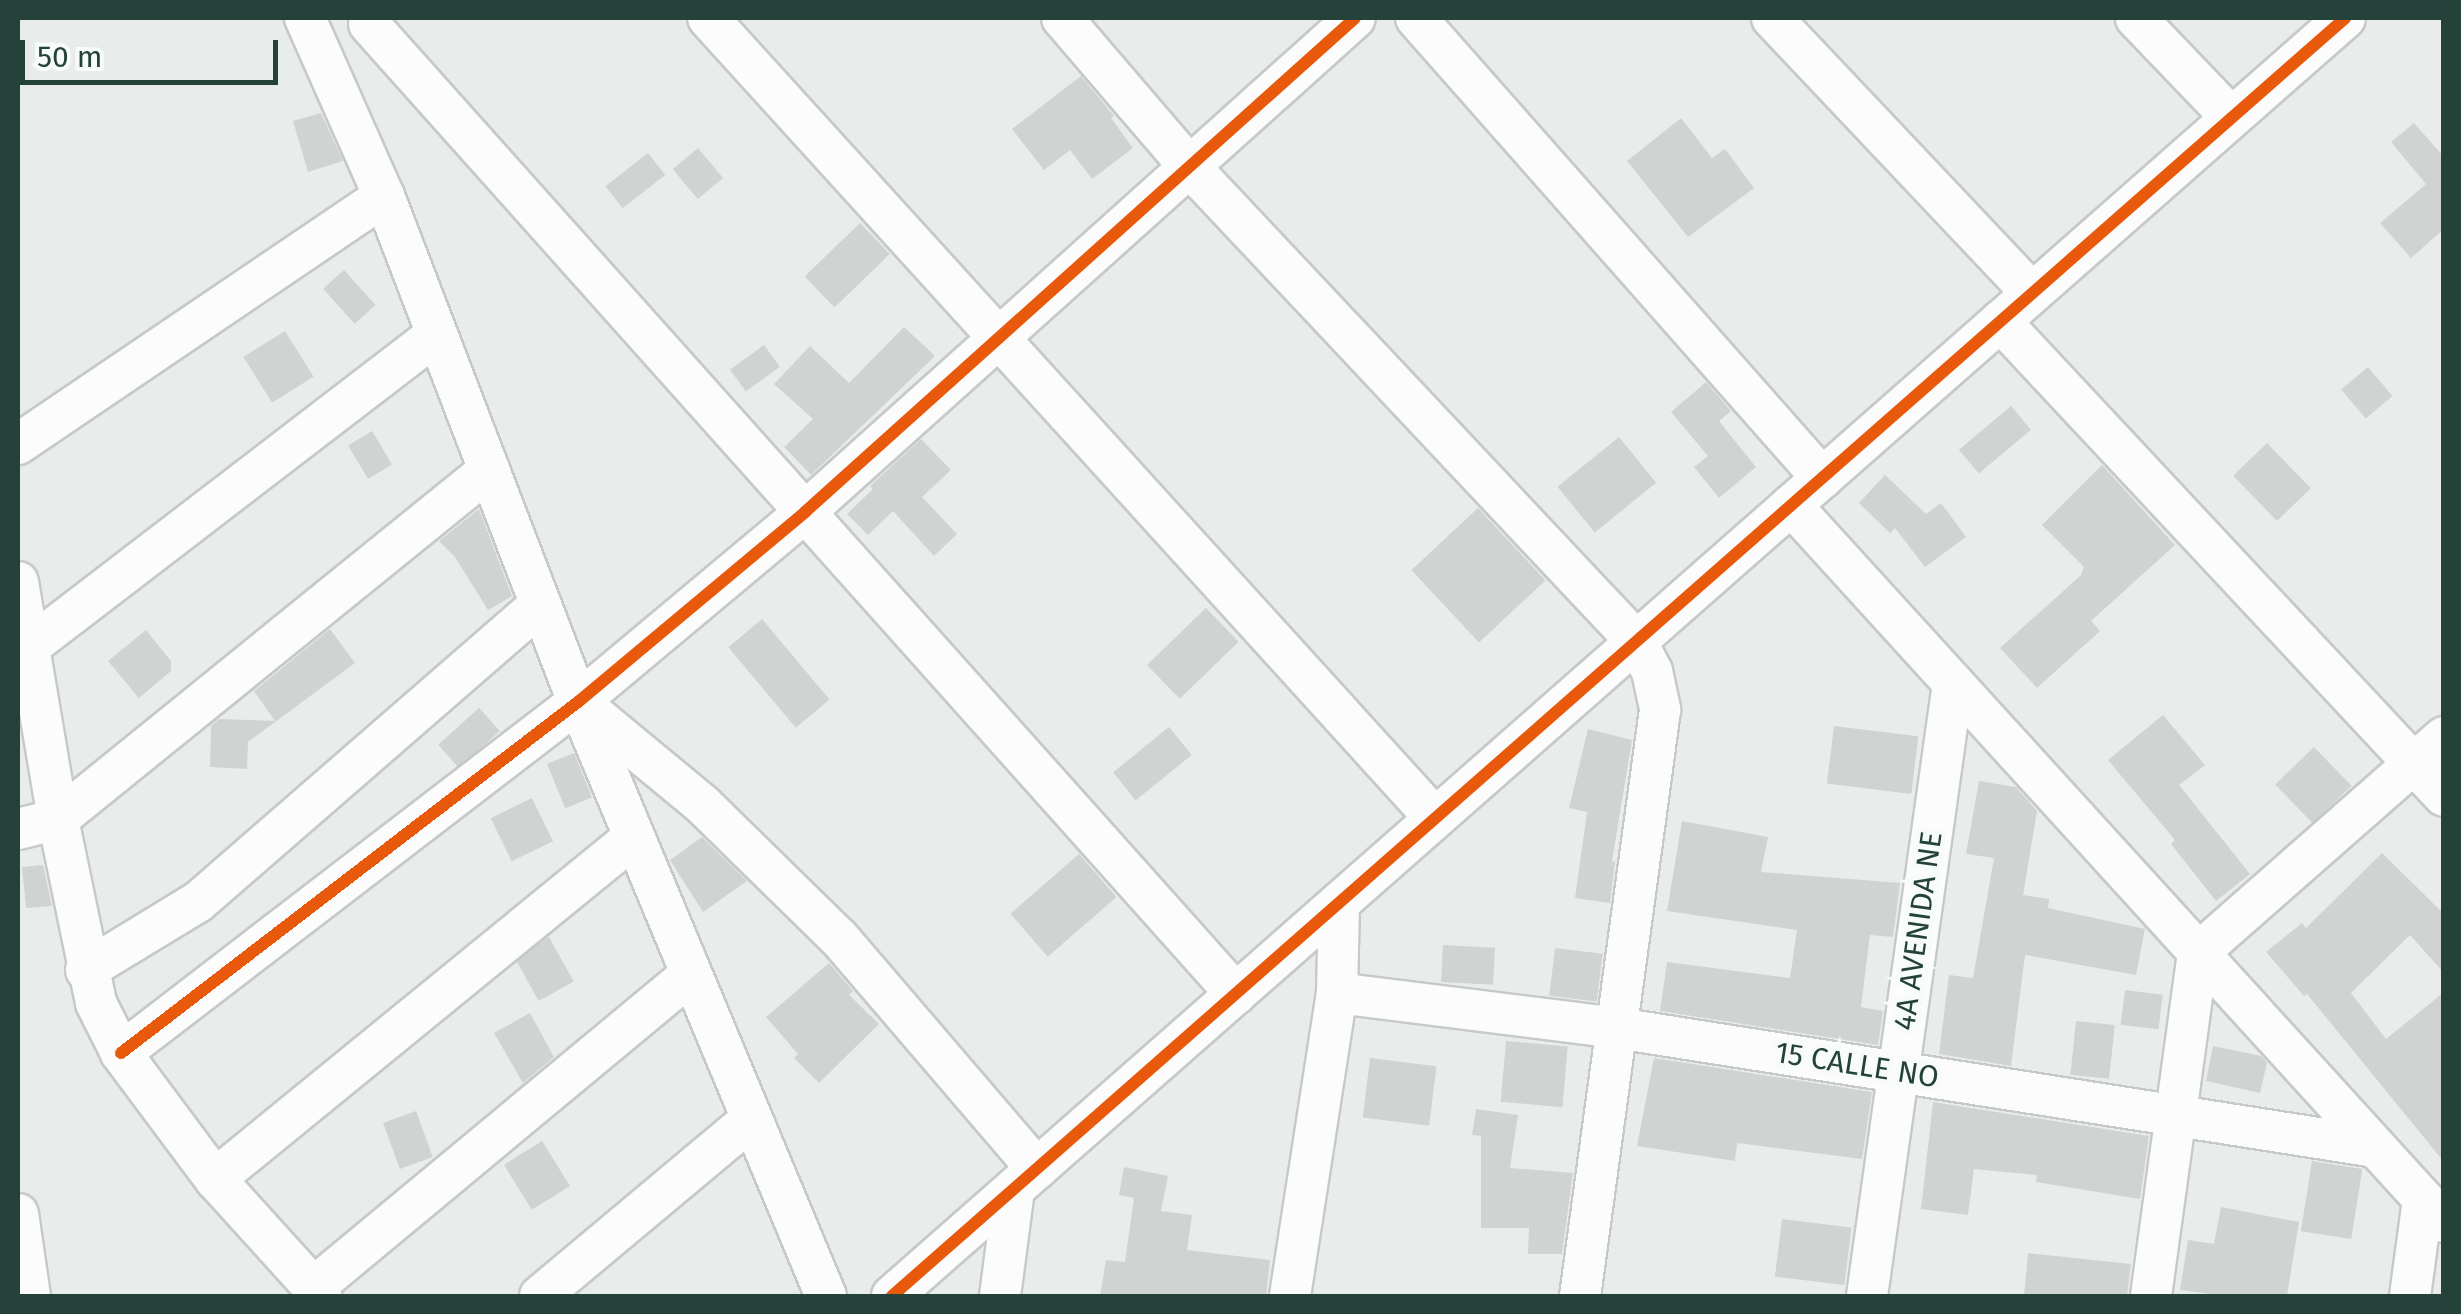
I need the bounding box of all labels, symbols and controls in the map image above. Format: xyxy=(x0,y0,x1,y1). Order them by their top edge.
scale bar xyxy=(25,20,282,82)
text: 50 m xyxy=(37,39,102,75)
street label: 4A AVENIDA NE xyxy=(1886,829,1950,1033)
street label: 15 CALLE NO xyxy=(1773,1034,1941,1096)

